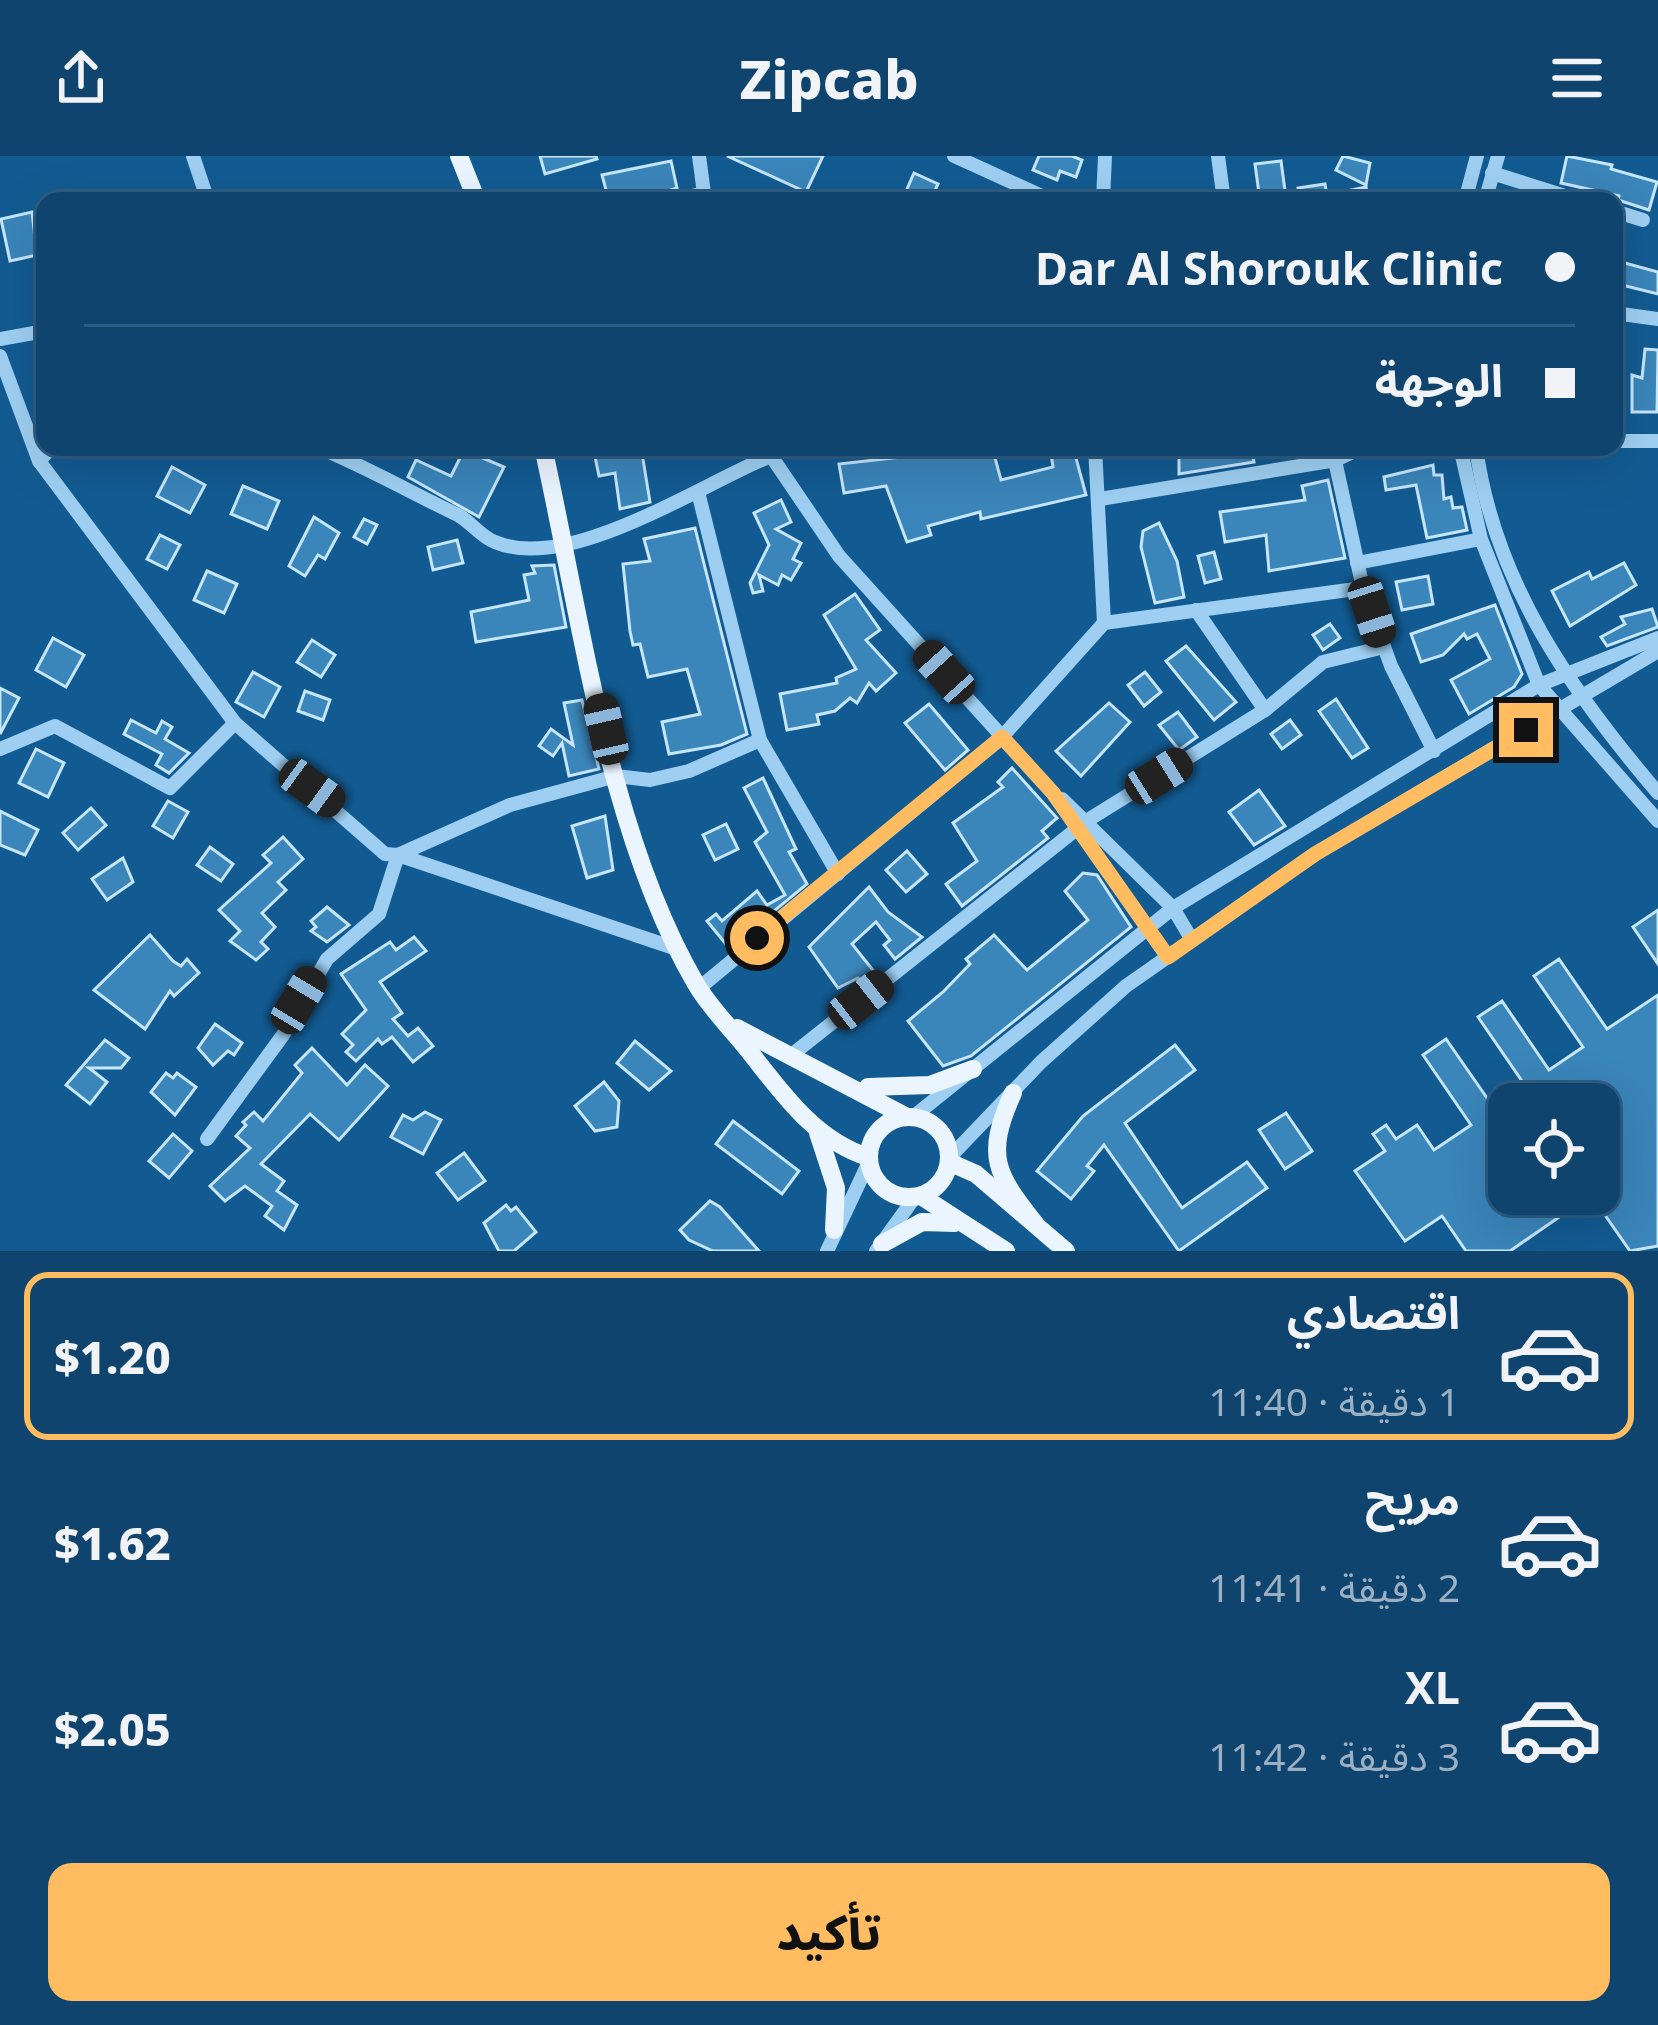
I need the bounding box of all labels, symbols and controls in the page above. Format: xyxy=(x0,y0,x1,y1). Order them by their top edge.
text: Zipcab xyxy=(739,41,919,115)
icon: share xyxy=(48,45,114,111)
icon: menu xyxy=(1544,45,1610,111)
text: Dar Al Shorouk Clinic xyxy=(1035,237,1503,298)
text: الوجهة xyxy=(1375,349,1503,410)
car xyxy=(1344,572,1400,652)
car xyxy=(907,633,981,711)
car xyxy=(580,690,632,768)
route end xyxy=(1499,703,1553,757)
car xyxy=(1119,742,1199,810)
car xyxy=(272,752,352,824)
route start xyxy=(730,911,784,965)
car xyxy=(265,960,333,1040)
car xyxy=(822,964,900,1036)
map controls xyxy=(1488,1083,1620,1215)
button: locate xyxy=(1488,1083,1620,1215)
text: اقتصادي xyxy=(1287,1281,1460,1342)
icon: car xyxy=(1496,1302,1604,1410)
text: $1.20 xyxy=(54,1326,171,1387)
text: 1 دقيقة · 11:40 xyxy=(1208,1374,1460,1427)
text: مريح xyxy=(1365,1467,1460,1528)
icon: car xyxy=(1496,1488,1604,1596)
text: $1.62 xyxy=(54,1512,171,1573)
text: 2 دقيقة · 11:41 xyxy=(1208,1560,1460,1613)
text: XL xyxy=(1405,1656,1460,1717)
icon: car xyxy=(1496,1674,1604,1782)
text: $2.05 xyxy=(54,1698,171,1759)
text: 3 دقيقة · 11:42 xyxy=(1208,1729,1460,1782)
button: تأكيد xyxy=(48,1863,1610,2001)

